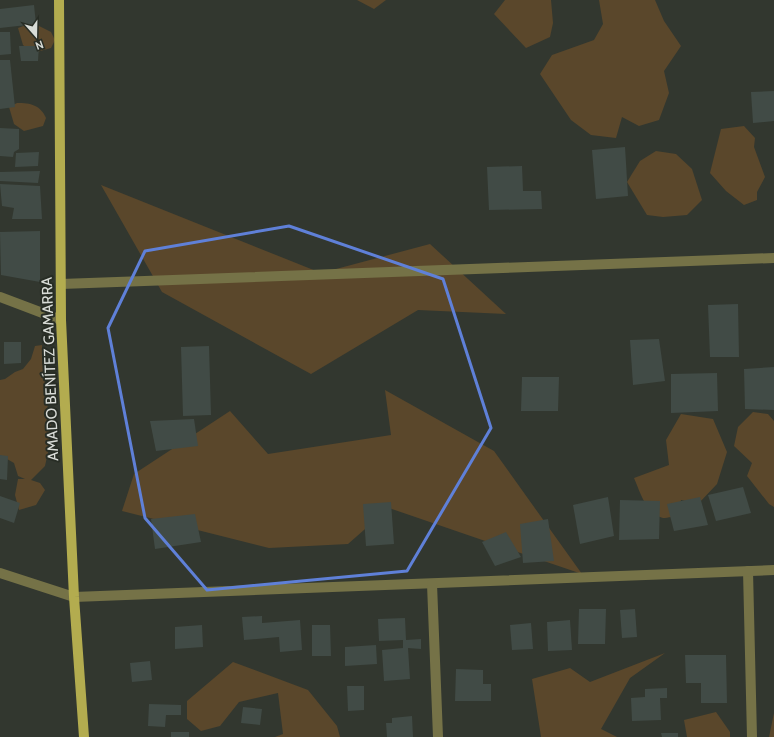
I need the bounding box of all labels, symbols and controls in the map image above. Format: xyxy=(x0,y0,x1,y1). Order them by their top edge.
north arrow xyxy=(16,16,56,56)
text: N xyxy=(33,37,45,53)
street label: AMADO BENÍTEZ GAMARRA xyxy=(37,276,62,461)

